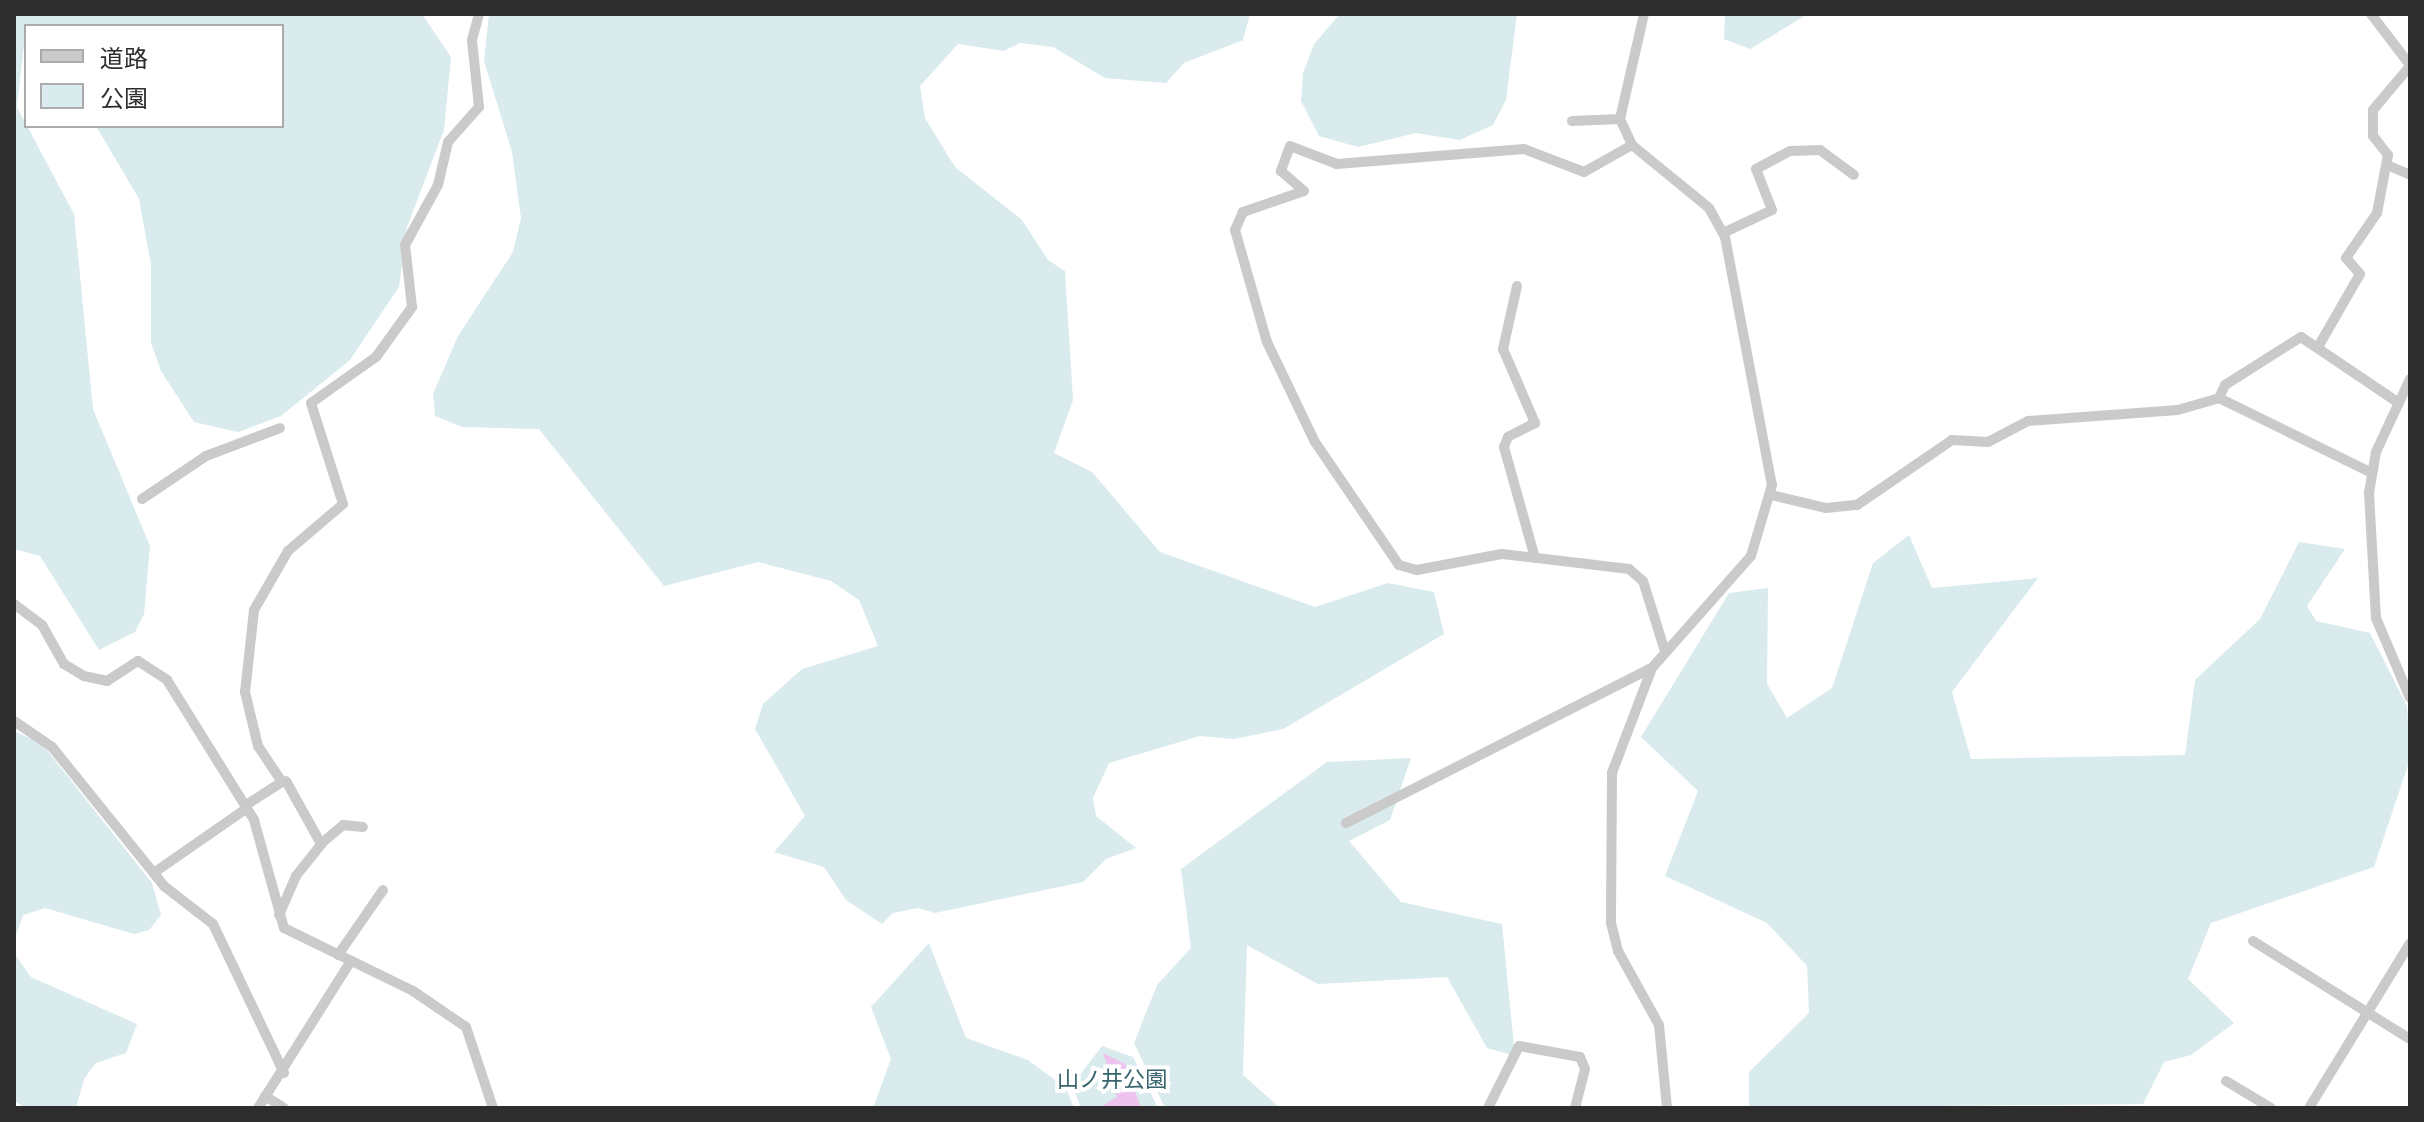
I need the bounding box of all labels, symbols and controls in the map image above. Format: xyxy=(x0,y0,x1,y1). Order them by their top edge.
legend xyxy=(24,24,284,128)
text: 道路 xyxy=(100,43,148,72)
text: 公園 xyxy=(100,83,148,112)
park label: 山ノ井公園 xyxy=(1057,1066,1167,1092)

